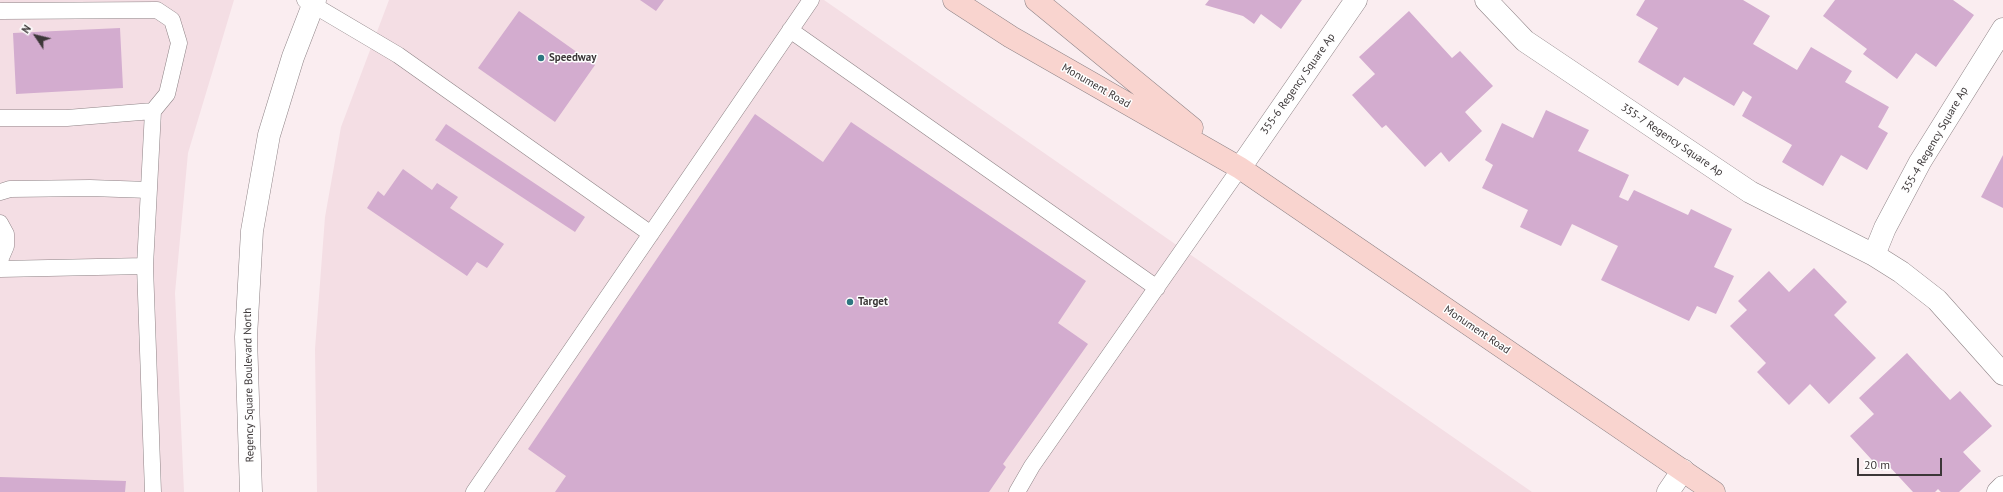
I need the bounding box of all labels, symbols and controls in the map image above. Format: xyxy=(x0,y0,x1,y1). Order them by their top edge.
north arrow xyxy=(16,16,56,56)
text: N xyxy=(18,22,34,36)
street label: 355-6 Regency Square Ap xyxy=(1258,31,1338,137)
place label: Speedway xyxy=(549,51,596,65)
marker: Speedway xyxy=(536,53,546,63)
street label: Monument Road xyxy=(1059,61,1133,111)
street label: 355-4 Regency Square Ap xyxy=(1899,85,1971,195)
street label: 355-7 Regency Square Ap xyxy=(1618,101,1726,179)
place label: Target xyxy=(858,295,888,309)
marker: Target xyxy=(845,297,855,307)
street label: Monument Road xyxy=(1441,303,1513,357)
street label: Regency Square Boulevard North xyxy=(241,308,257,462)
scale bar xyxy=(1859,450,1944,476)
text: 20 m xyxy=(1864,457,1890,472)

